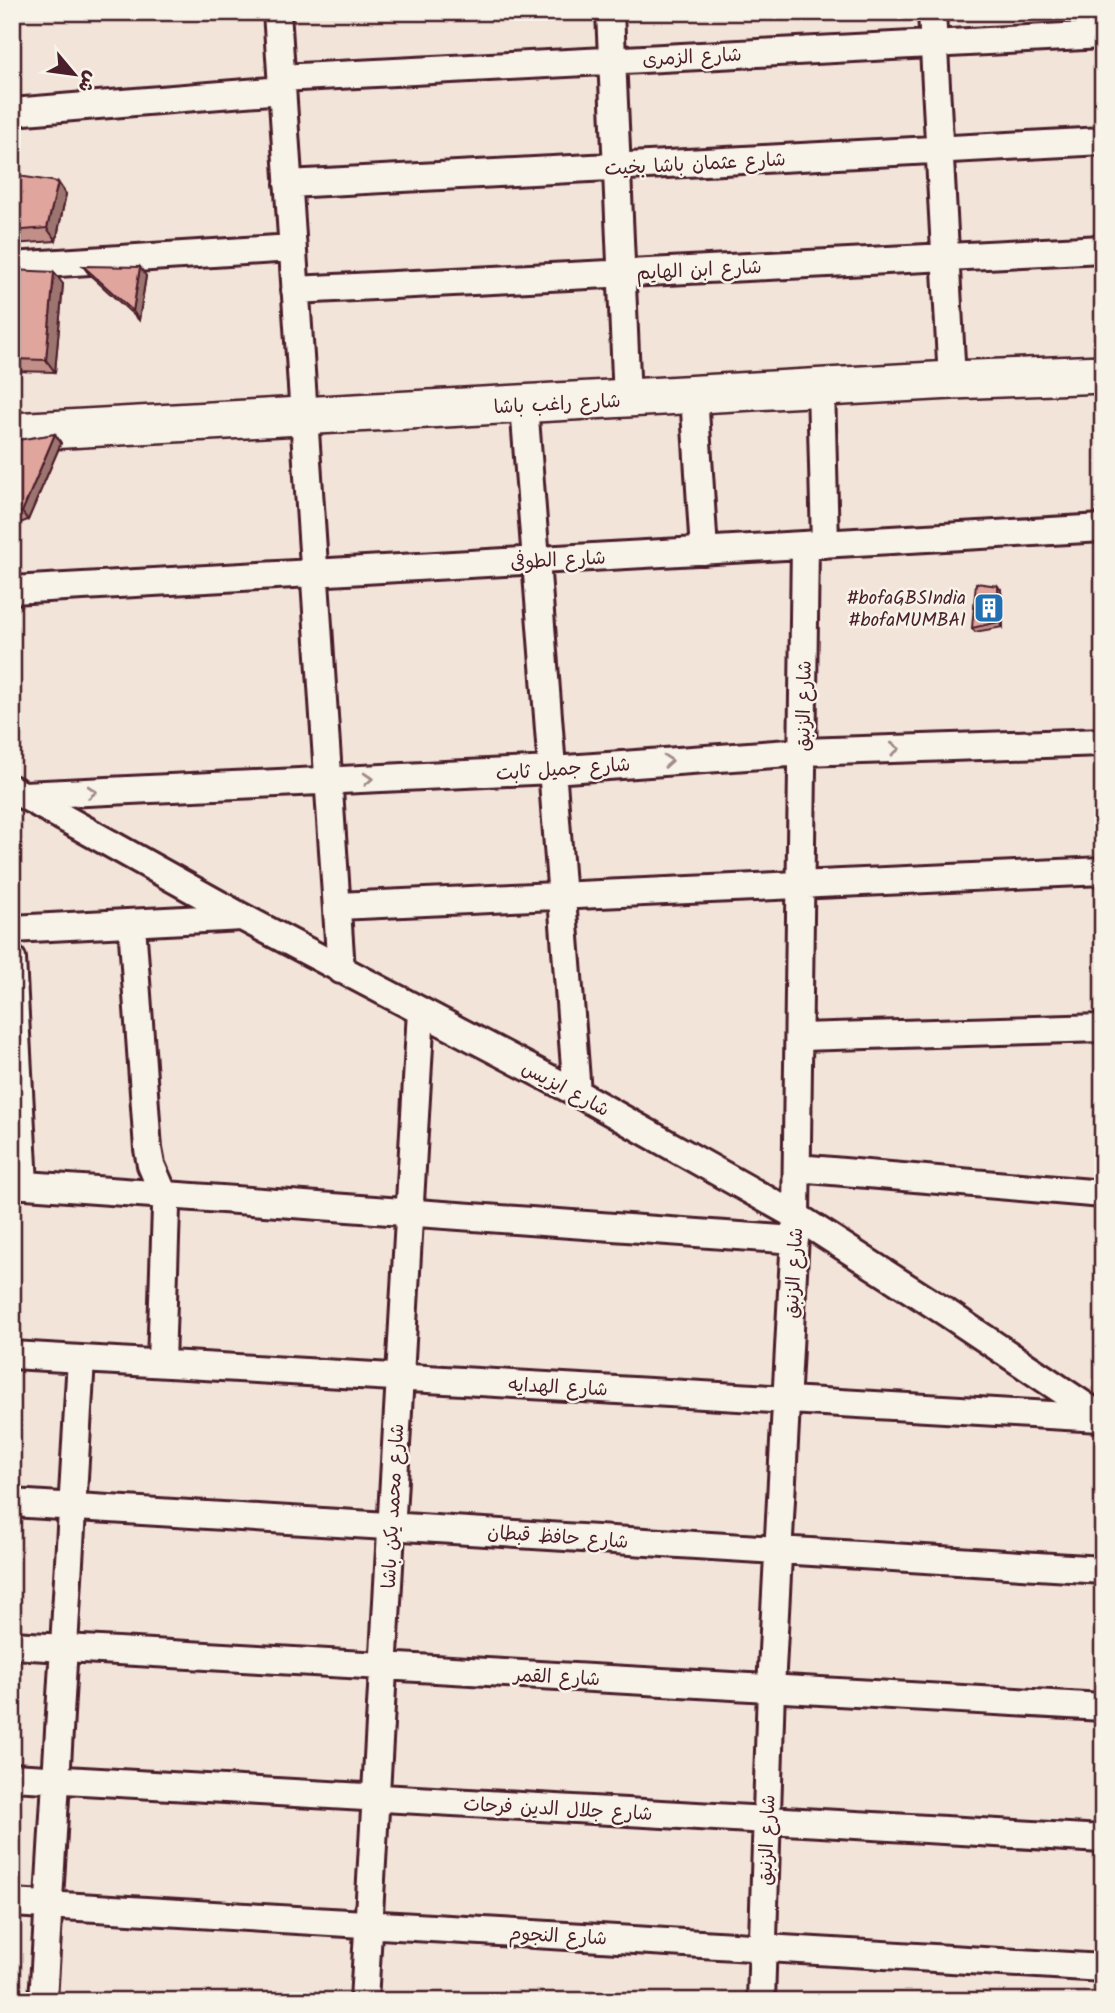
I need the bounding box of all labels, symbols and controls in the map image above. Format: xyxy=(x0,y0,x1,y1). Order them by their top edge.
north arrow xyxy=(38,38,108,108)
street label: شارع الزمرى xyxy=(642,40,743,76)
text: ش xyxy=(69,65,105,98)
street label: شارع عثمان باشا بخيت xyxy=(604,145,787,185)
street label: شارع ابن الهايم xyxy=(636,253,762,289)
street label: شارع راغب باشا xyxy=(493,387,621,423)
street label: شارع الطوفى xyxy=(510,544,606,578)
place label: #bofaGBSIndia #bofaMUMBAI xyxy=(846,584,966,636)
building icon: #bofaGBSIndia #bofaMUMBAI xyxy=(972,591,1006,625)
street label: شارع الزنبق xyxy=(789,660,821,752)
one-way arrow xyxy=(890,741,901,756)
street label: شارع جميل ثابت xyxy=(495,750,631,790)
one-way arrow xyxy=(663,754,674,769)
one-way arrow xyxy=(363,771,374,786)
one-way arrow xyxy=(86,784,97,799)
street label: شارع ايزيس xyxy=(516,1054,614,1125)
street label: شارع الزنبق xyxy=(778,1227,812,1319)
street label: شارع الهدايه xyxy=(507,1370,608,1406)
street label: شارع محمد يكن باشا xyxy=(375,1423,413,1589)
street label: شارع حافظ قبطان xyxy=(486,1518,629,1558)
street label: شارع القمر xyxy=(511,1661,601,1695)
street label: شارع جلال الدين فرحات xyxy=(463,1790,653,1830)
street label: شارع الزنبق xyxy=(751,1794,785,1886)
street label: شارع النجوم xyxy=(508,1919,608,1955)

